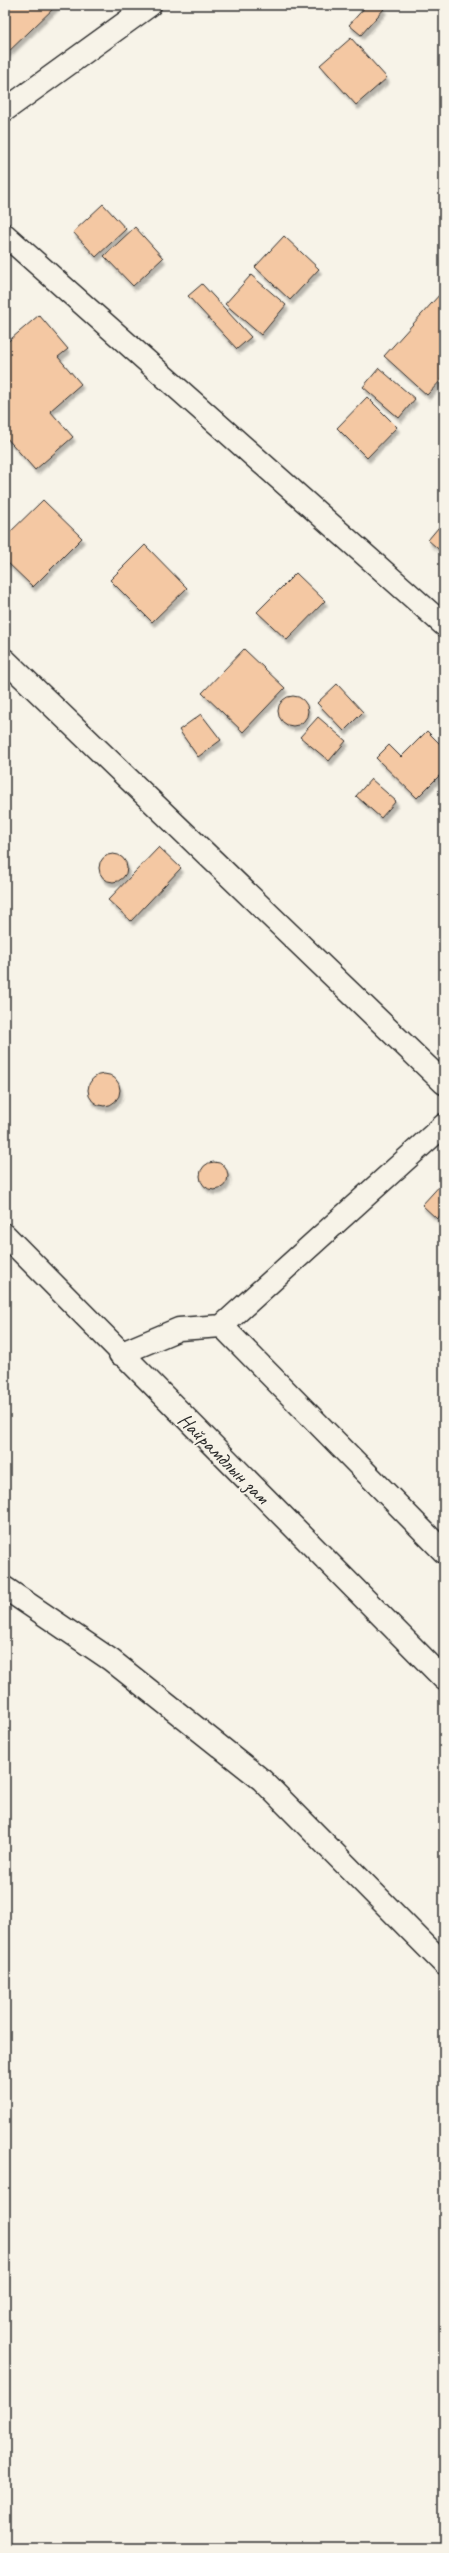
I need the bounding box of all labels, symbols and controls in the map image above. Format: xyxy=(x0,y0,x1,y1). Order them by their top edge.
street label: Найрамдлын зам xyxy=(173,1407,276,1510)

